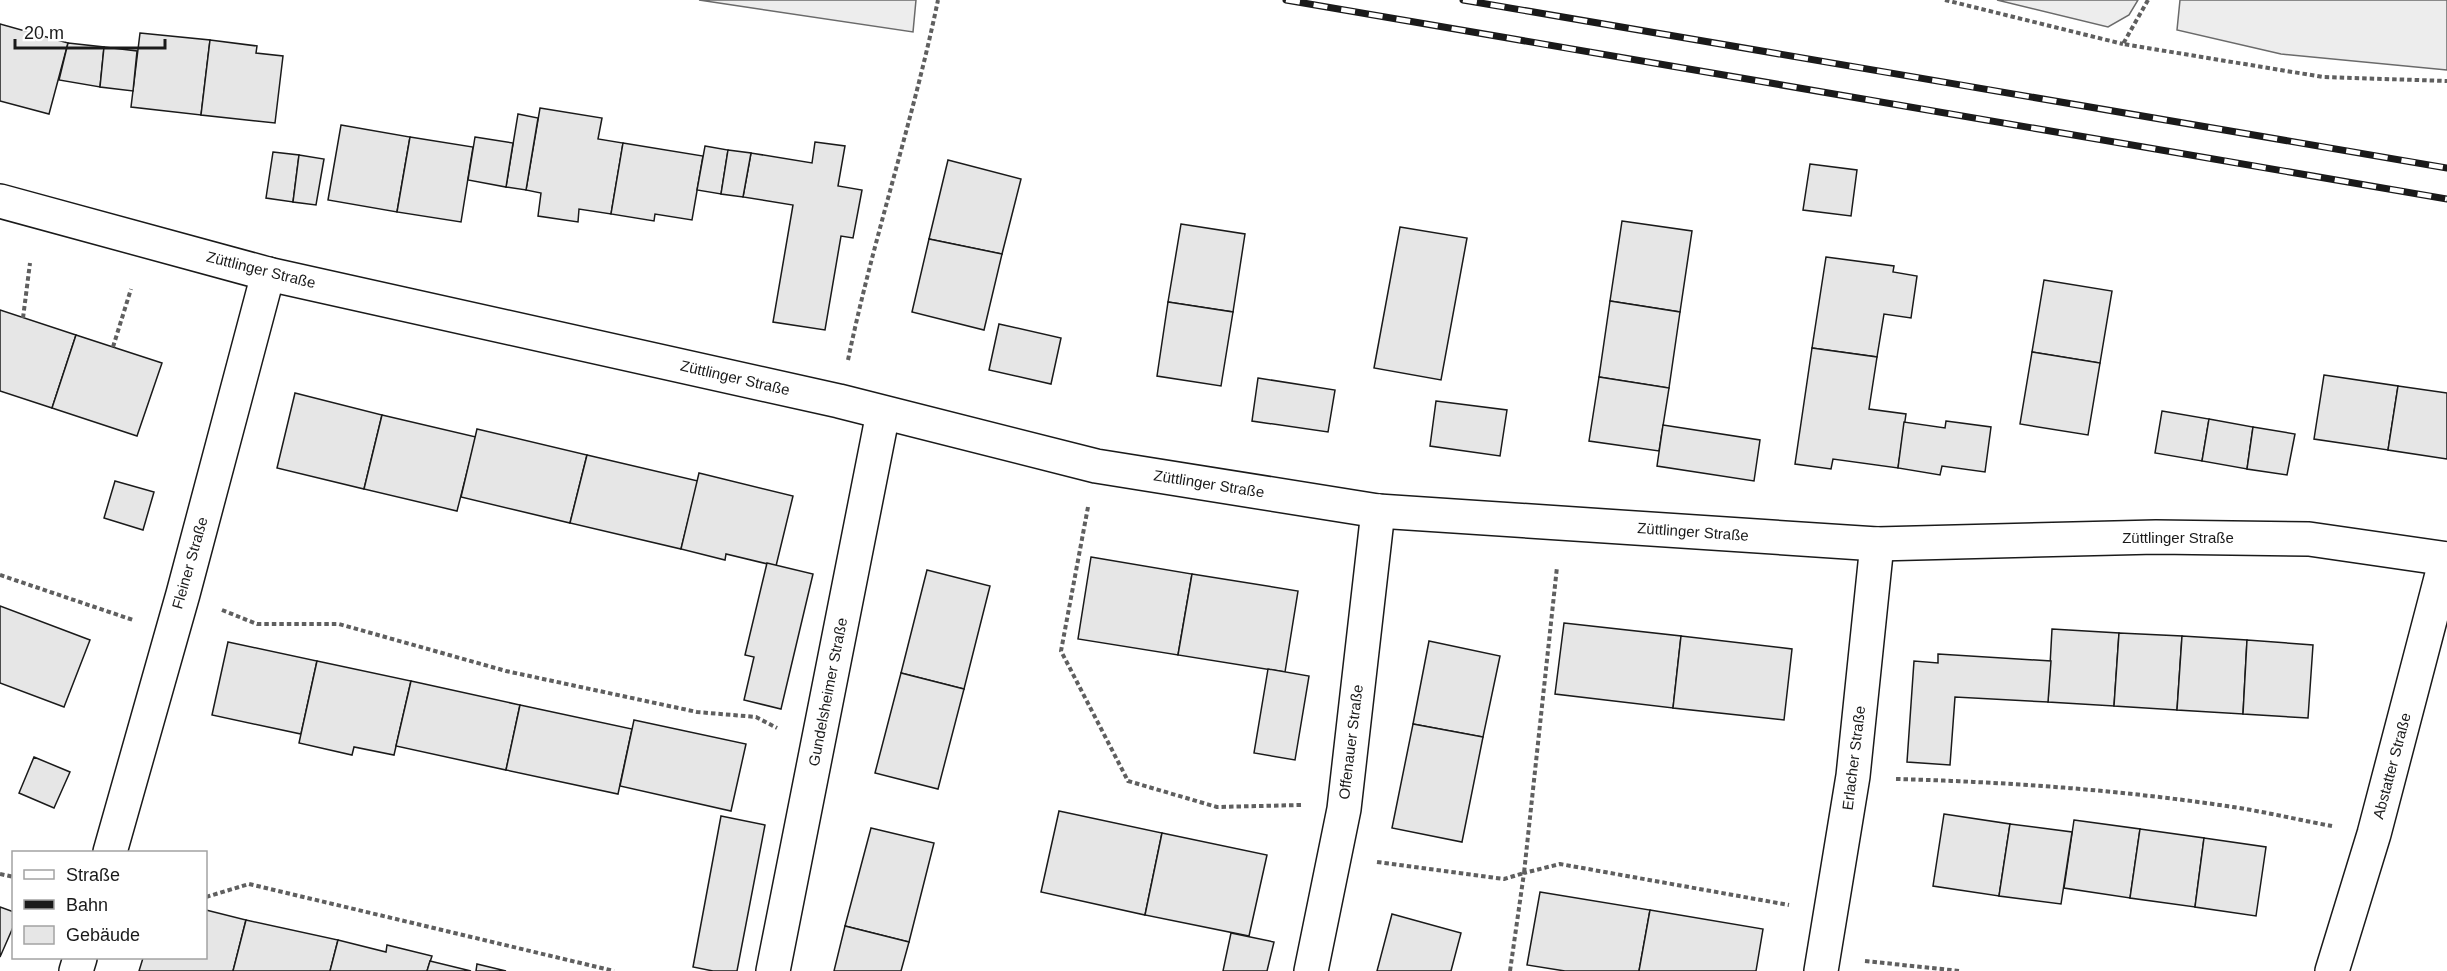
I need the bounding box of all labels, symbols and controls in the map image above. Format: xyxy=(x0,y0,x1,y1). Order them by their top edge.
scale bar xyxy=(15,12,165,50)
text: 20 m xyxy=(24,23,64,43)
street label: Züttlinger Straße xyxy=(205,248,317,291)
street label: Züttlinger Straße xyxy=(679,357,791,398)
street label: Züttlinger Straße xyxy=(1153,466,1266,501)
street label: Fleiner Straße xyxy=(168,515,211,611)
street label: Züttlinger Straße xyxy=(1637,519,1749,544)
street label: Züttlinger Straße xyxy=(2122,529,2234,546)
street label: Gundelsheimer Straße xyxy=(805,616,850,768)
street label: Offenauer Straße xyxy=(1335,684,1366,800)
street label: Erlacher Straße xyxy=(1839,705,1868,811)
street label: Abstatter Straße xyxy=(2369,711,2414,821)
legend xyxy=(12,851,207,959)
text: Straße xyxy=(66,865,120,885)
text: Bahn xyxy=(66,895,108,915)
text: Gebäude xyxy=(66,925,140,945)

